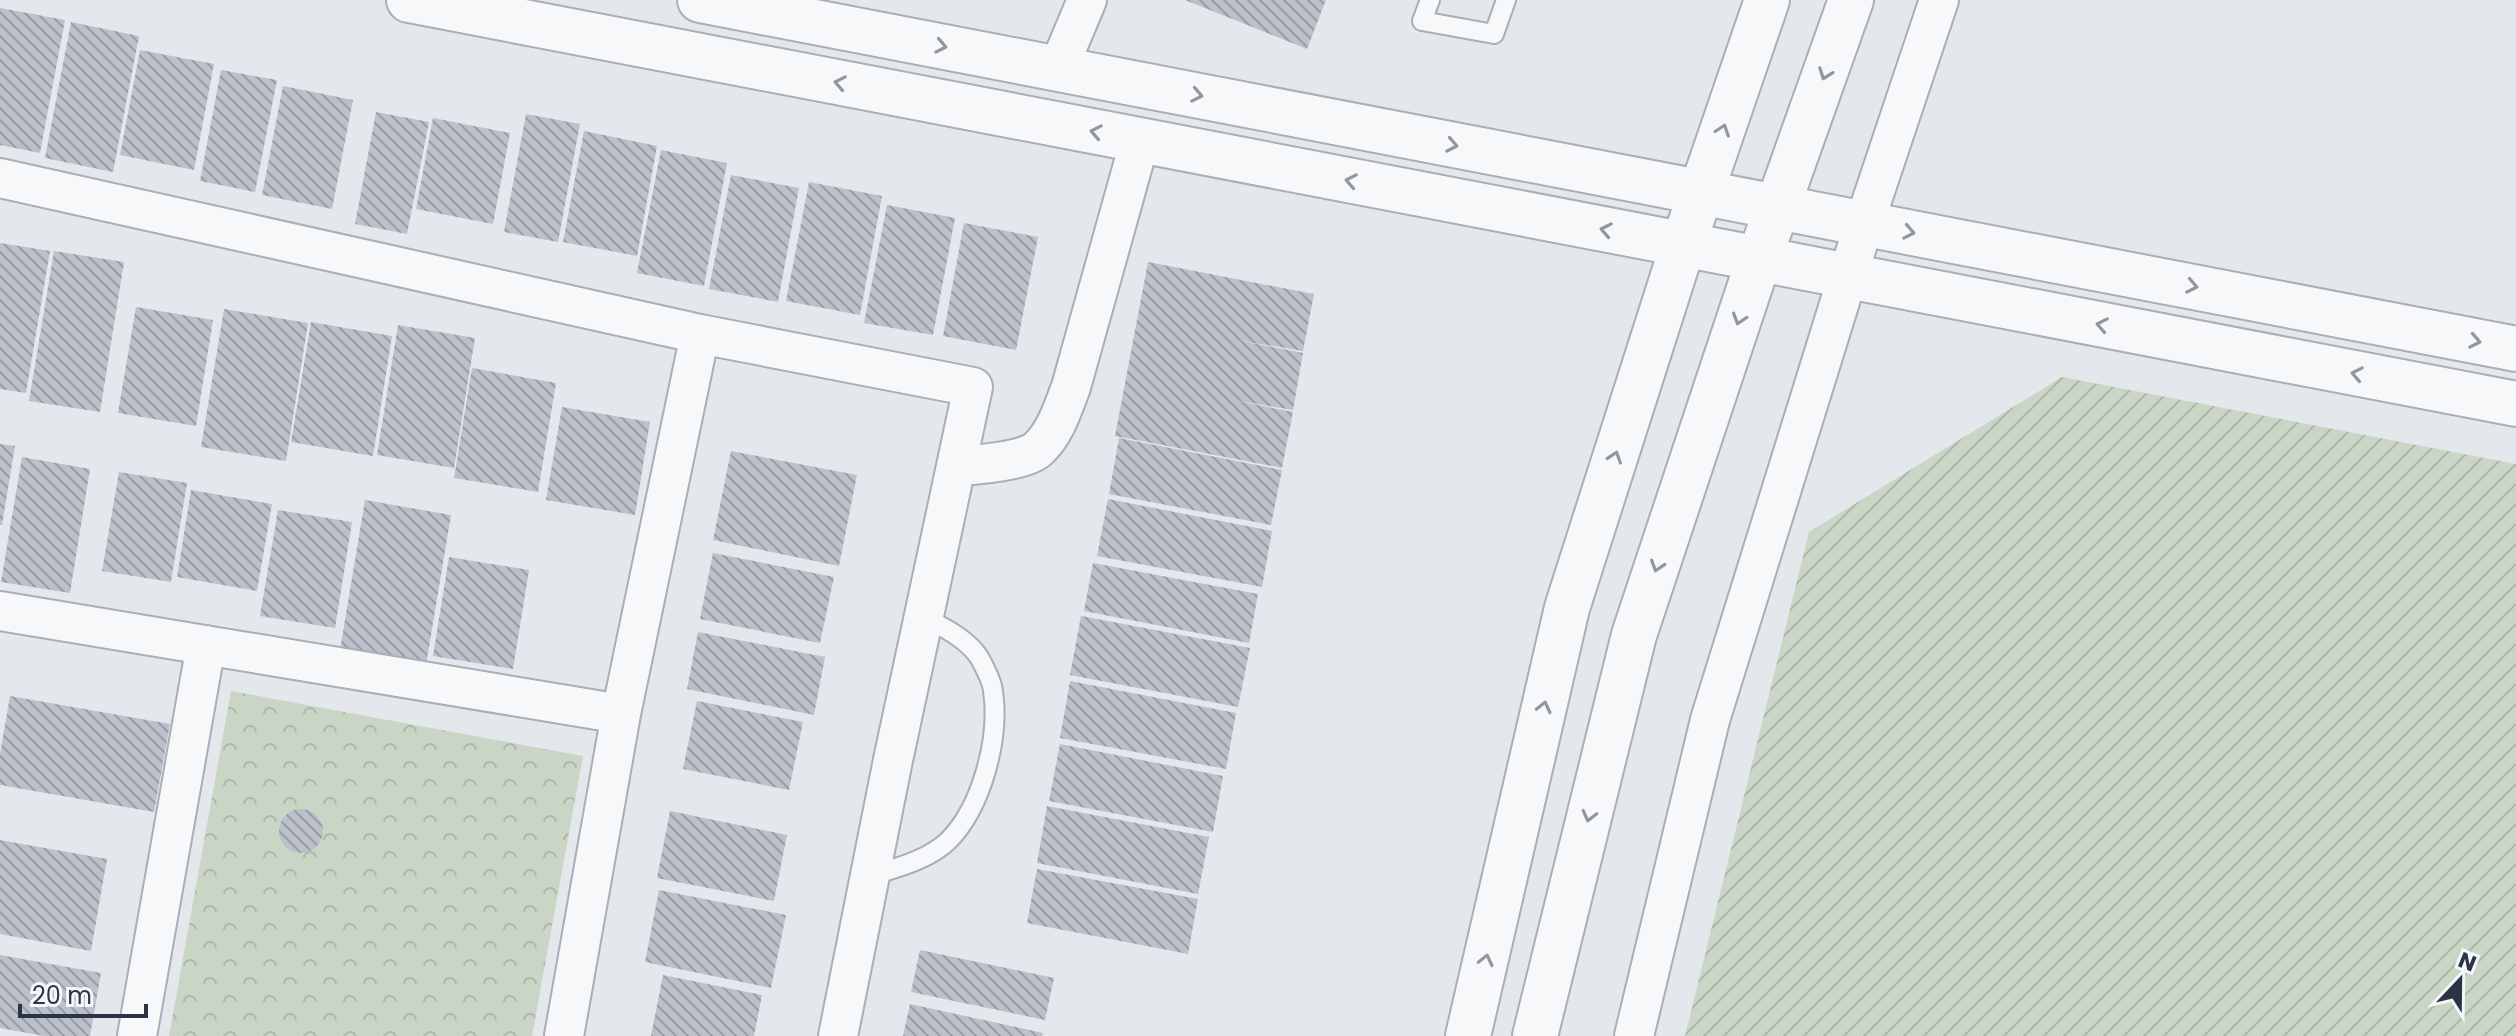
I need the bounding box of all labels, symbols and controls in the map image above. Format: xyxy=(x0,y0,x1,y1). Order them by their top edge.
one-way arrow xyxy=(934,37,948,54)
one-way arrow xyxy=(1818,66,1835,80)
one-way arrow xyxy=(833,75,847,92)
one-way arrow xyxy=(1190,86,1203,103)
one-way arrow xyxy=(1089,124,1102,141)
one-way arrow xyxy=(1713,124,1729,138)
one-way arrow xyxy=(1445,135,1459,152)
one-way arrow xyxy=(1344,173,1358,190)
one-way arrow xyxy=(1599,222,1613,239)
one-way arrow xyxy=(1902,223,1916,240)
one-way arrow xyxy=(2185,277,2198,294)
one-way arrow xyxy=(1732,312,1748,325)
one-way arrow xyxy=(2095,317,2108,334)
one-way arrow xyxy=(2468,331,2481,348)
one-way arrow xyxy=(2350,366,2364,383)
one-way arrow xyxy=(1606,451,1622,465)
one-way arrow xyxy=(1651,558,1667,572)
one-way arrow xyxy=(1535,700,1552,714)
one-way arrow xyxy=(1582,809,1599,823)
north arrow xyxy=(2420,940,2500,1020)
text: N xyxy=(2454,944,2481,979)
one-way arrow xyxy=(1477,954,1494,967)
scale bar xyxy=(20,968,146,1018)
text: 20 m xyxy=(32,979,92,1012)

